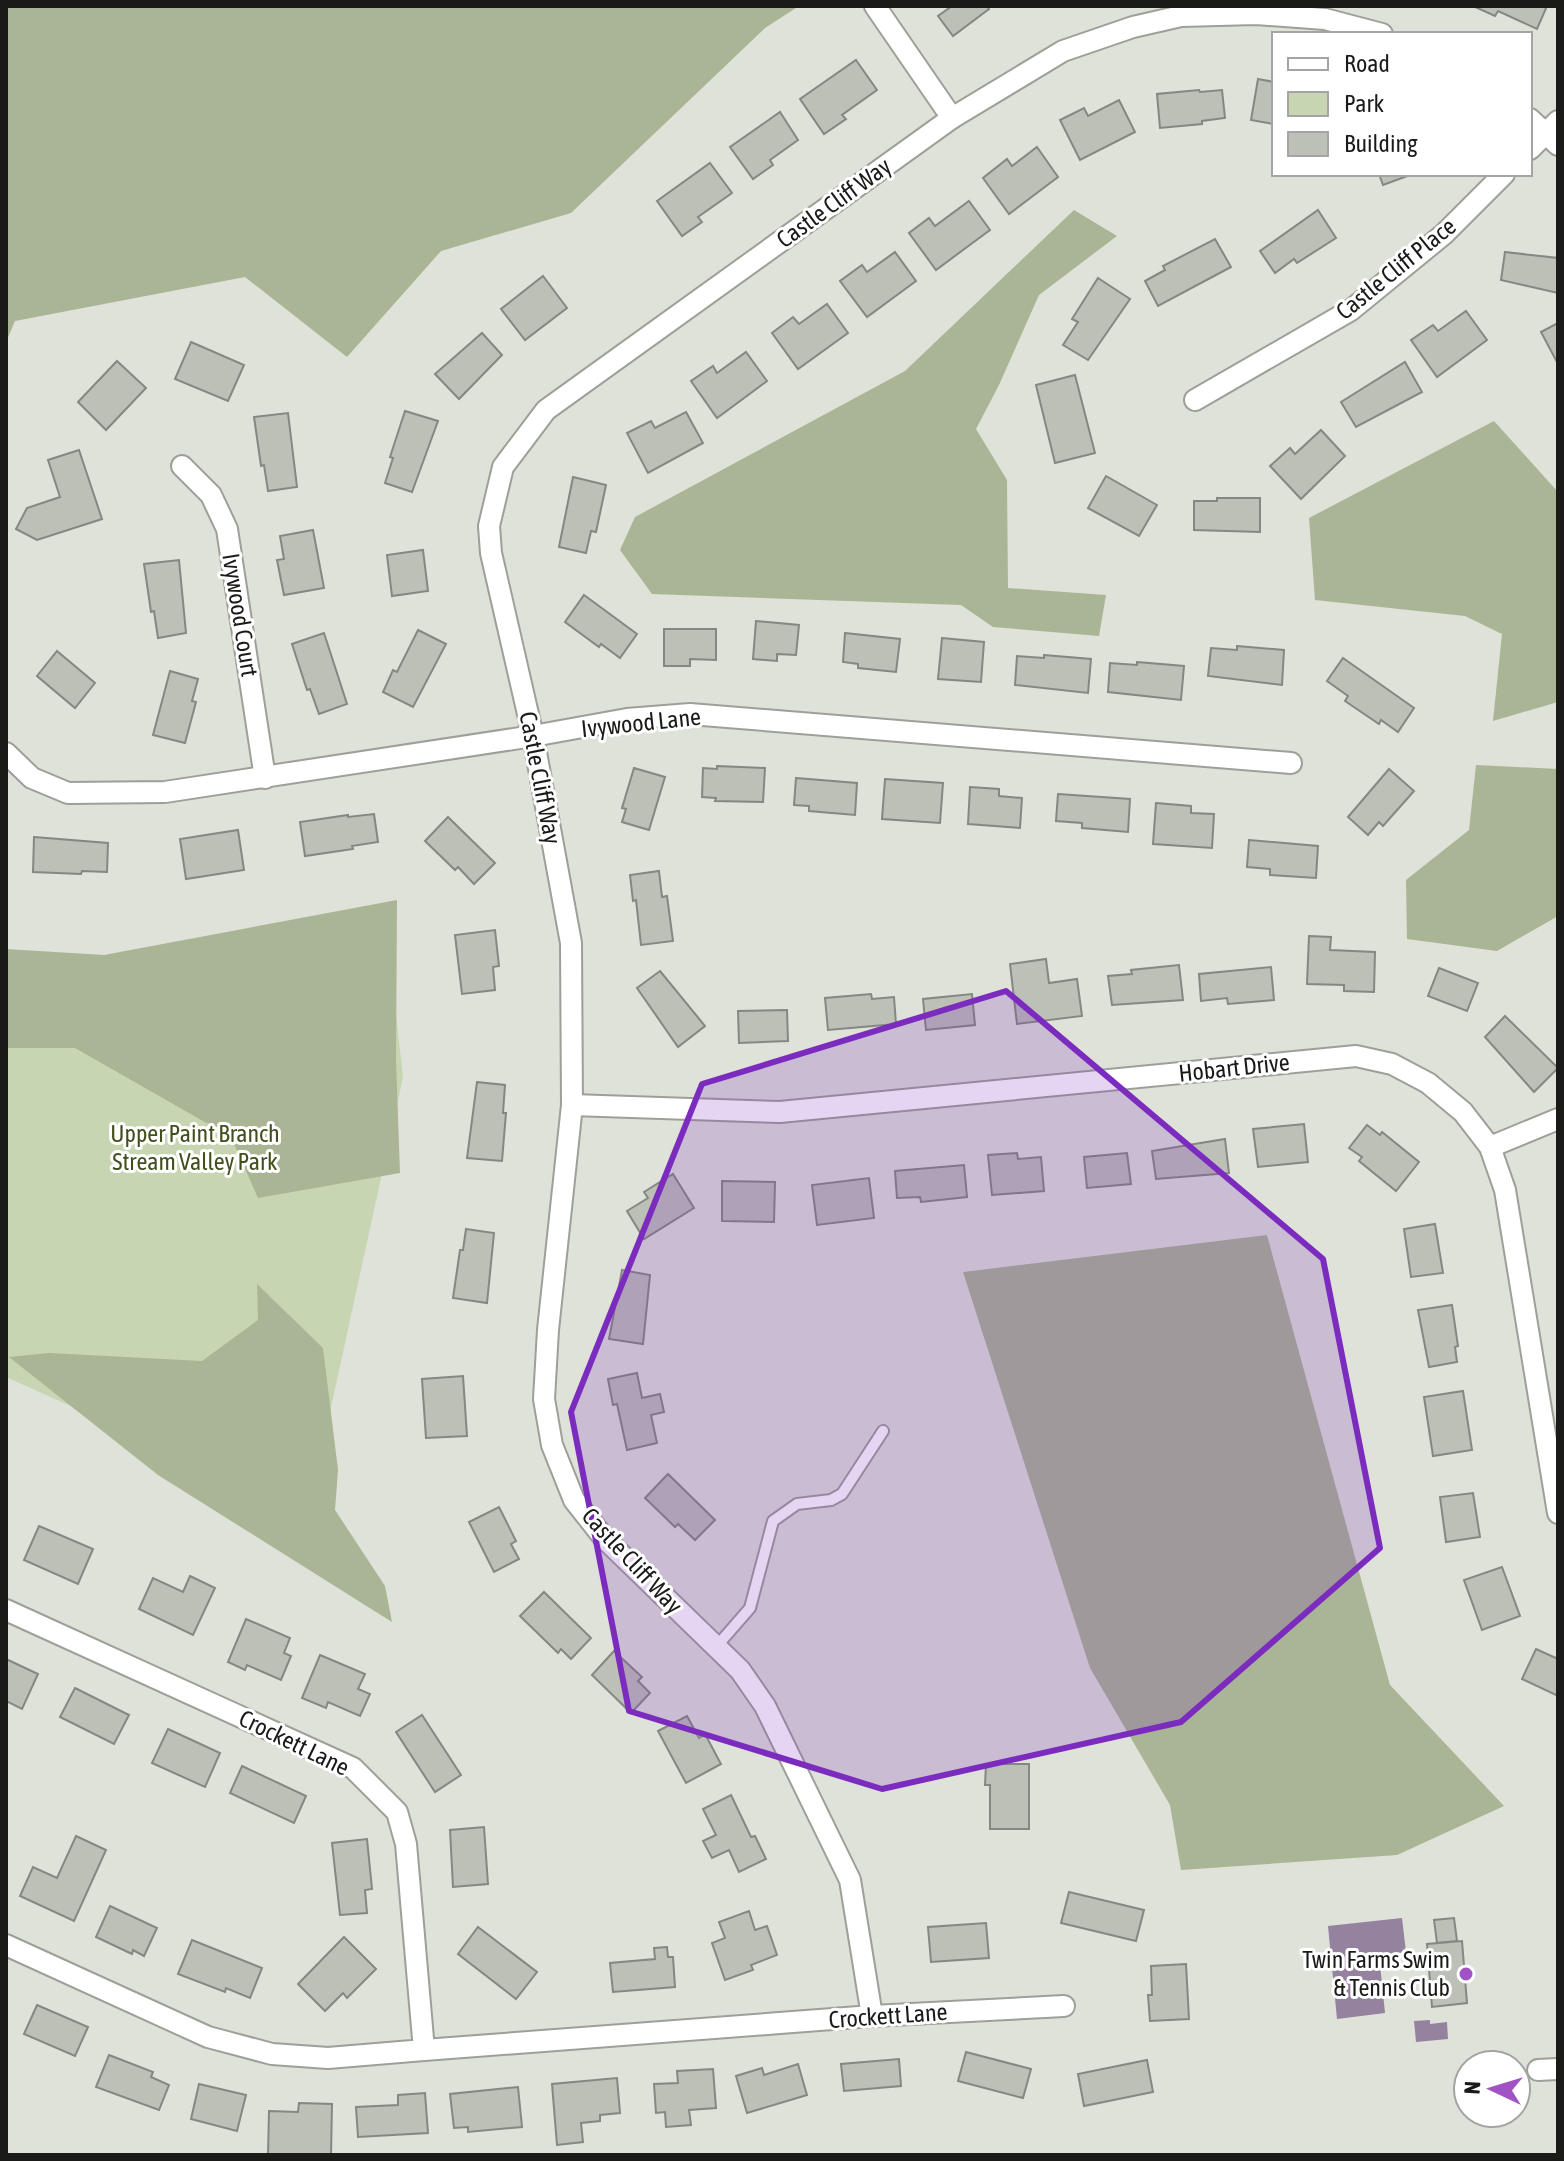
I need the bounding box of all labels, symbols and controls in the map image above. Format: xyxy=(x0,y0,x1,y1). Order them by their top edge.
legend xyxy=(1272,32,1532,176)
text: Road xyxy=(1344,50,1390,77)
text: Park xyxy=(1344,90,1385,117)
text: Building xyxy=(1344,130,1418,157)
street label: Castle Cliff Way xyxy=(771,152,896,253)
street label: Castle Cliff Place xyxy=(1331,212,1461,325)
street label: Ivywood Court xyxy=(217,551,264,679)
street label: Ivywood Lane xyxy=(580,703,702,742)
street label: Castle Cliff Way xyxy=(514,709,567,847)
street label: Hobart Drive xyxy=(1177,1048,1291,1087)
park label: Upper Paint Branch Stream Valley Park xyxy=(110,1120,280,1175)
street label: Castle Cliff Way xyxy=(577,1502,688,1619)
street label: Crockett Lane xyxy=(235,1704,354,1781)
place label: Twin Farms Swim & Tennis Club xyxy=(1302,1946,1450,2001)
marker: Twin Farms Swim & Tennis Club xyxy=(1457,1965,1475,1983)
street label: Crockett Lane xyxy=(828,1998,948,2033)
north arrow xyxy=(1452,2049,1532,2129)
text: N xyxy=(1459,2080,1485,2095)

